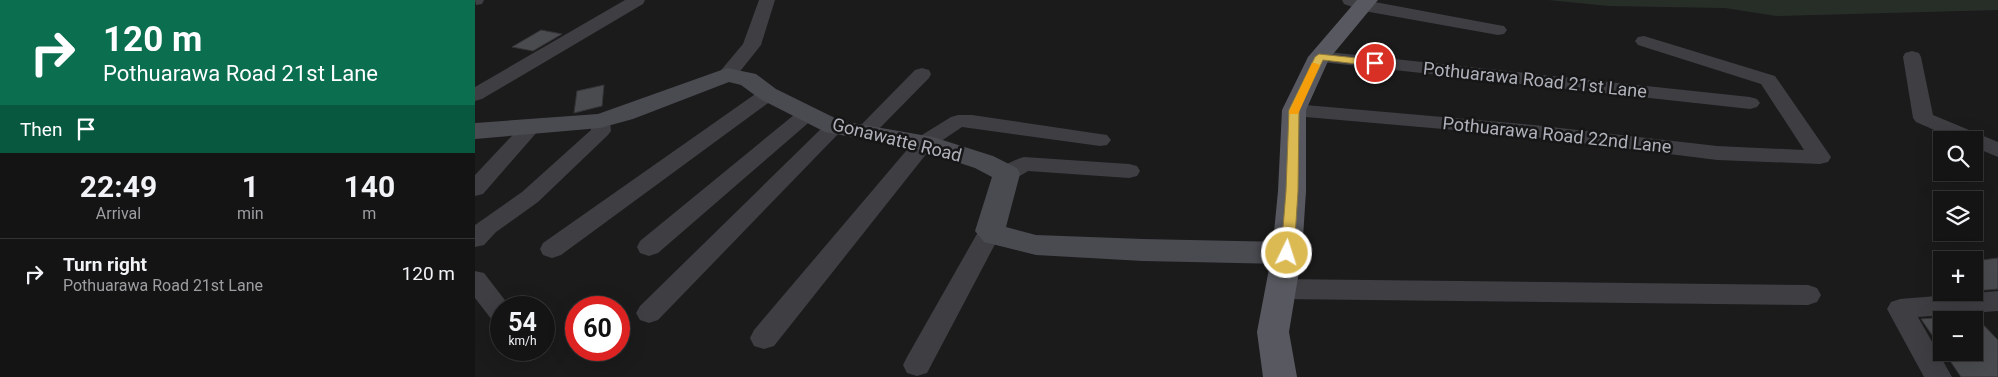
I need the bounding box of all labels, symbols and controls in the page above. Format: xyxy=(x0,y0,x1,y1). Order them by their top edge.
text: 120 m xyxy=(103,19,202,60)
icon: right xyxy=(20,20,85,85)
pin xyxy=(1354,42,1396,84)
icon: arrive xyxy=(1361,49,1389,77)
street label: Pothuarawa Road 21st Lane xyxy=(1422,57,1648,102)
text: Pothuarawa Road 21st Lane xyxy=(103,61,378,86)
street label: Pothuarawa Road 22nd Lane xyxy=(1442,112,1672,157)
street label: Gonawatte Road xyxy=(830,113,964,166)
icon: arrive xyxy=(72,115,100,143)
text: Then xyxy=(20,118,62,141)
map controls xyxy=(1933,131,1983,361)
button: search xyxy=(1933,131,1983,181)
text: 22:49 xyxy=(80,169,157,204)
text: 1 xyxy=(242,169,259,204)
text: 140 xyxy=(344,169,395,204)
button: layers xyxy=(1933,191,1983,241)
text: Arrival xyxy=(96,204,141,223)
text: min xyxy=(237,204,264,223)
text: m xyxy=(362,204,376,223)
position arrow xyxy=(1260,226,1312,278)
button: + xyxy=(1933,251,1983,301)
text: Turn right xyxy=(63,253,147,276)
icon: right xyxy=(20,260,48,288)
text: 120 m xyxy=(402,262,455,285)
text: Pothuarawa Road 21st Lane xyxy=(63,276,263,295)
speed limit sign: 60 xyxy=(565,296,630,361)
text: 54 xyxy=(508,308,537,337)
button: − xyxy=(1933,311,1983,361)
text: km/h xyxy=(508,334,537,348)

